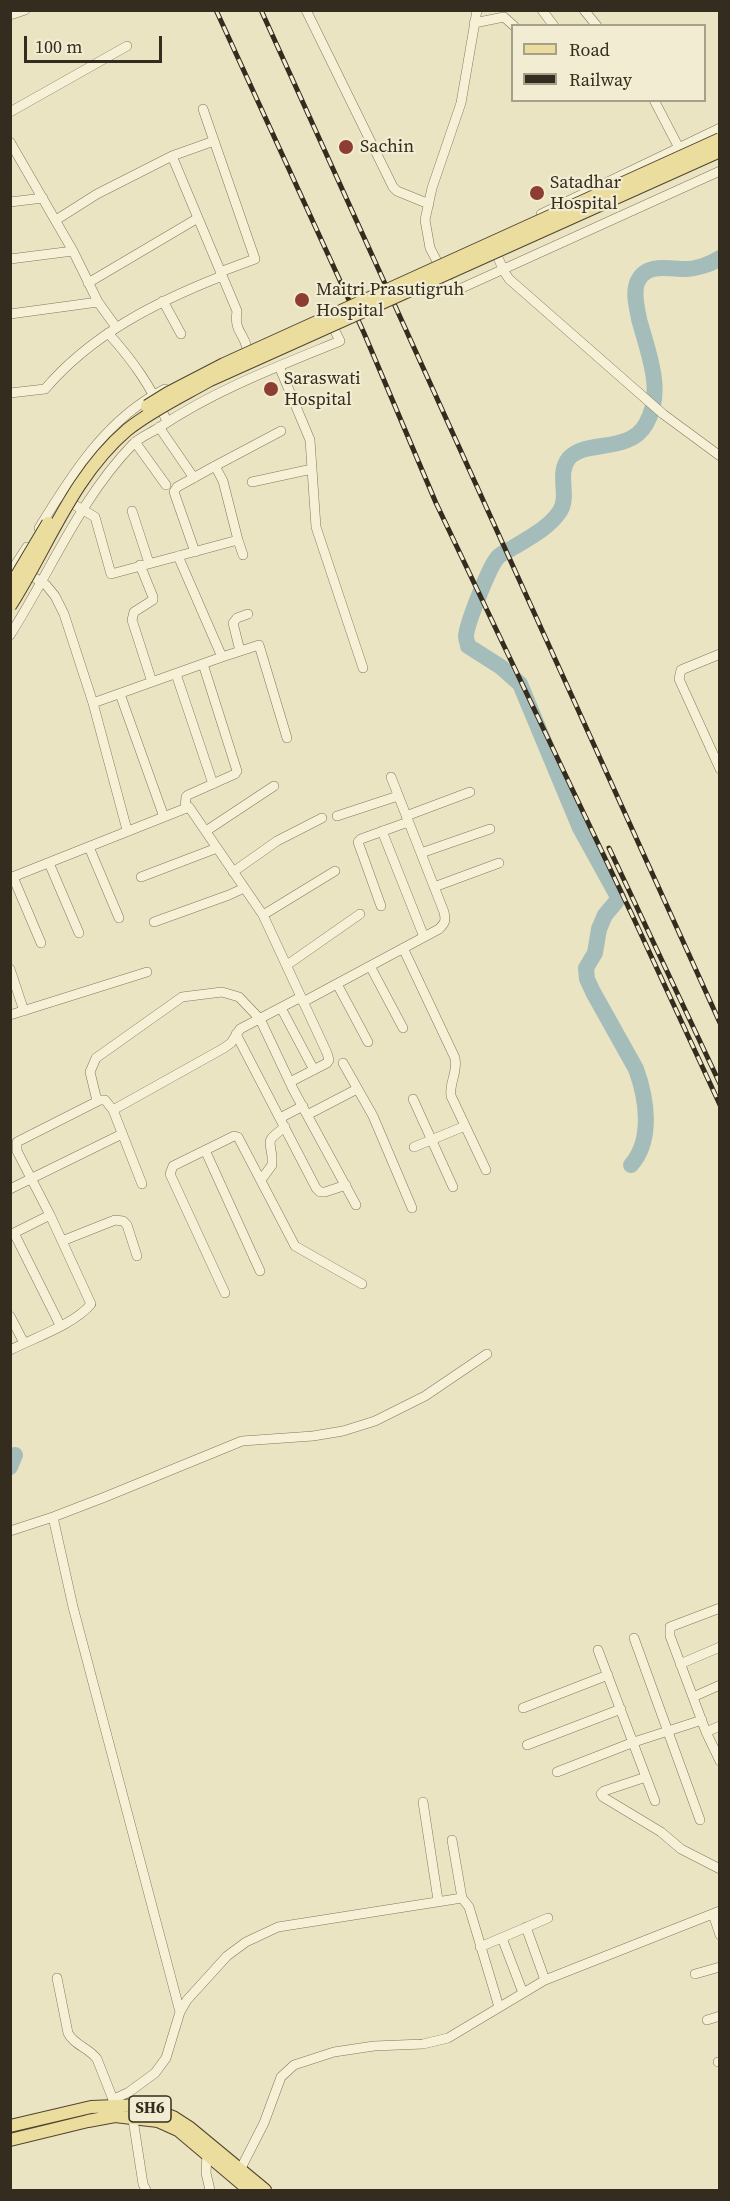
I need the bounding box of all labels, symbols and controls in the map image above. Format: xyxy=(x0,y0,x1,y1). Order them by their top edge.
scale bar xyxy=(27,24,165,62)
legend xyxy=(511,24,706,102)
text: 100 m xyxy=(35,34,82,59)
text: Road xyxy=(569,37,610,62)
text: Railway xyxy=(569,67,632,92)
place label: Sachin xyxy=(360,136,414,158)
marker: Sachin xyxy=(337,138,355,156)
place label: Satadhar Hospital xyxy=(550,172,621,214)
marker: Satadhar Hospital xyxy=(528,184,546,202)
place label: Maitri Prasutigruh Hospital xyxy=(316,279,464,322)
marker: Maitri Prasutigruh Hospital xyxy=(293,291,311,309)
place label: Saraswati Hospital xyxy=(284,368,361,410)
marker: Saraswati Hospital xyxy=(262,380,280,398)
road number: SH6 xyxy=(129,2096,171,2122)

